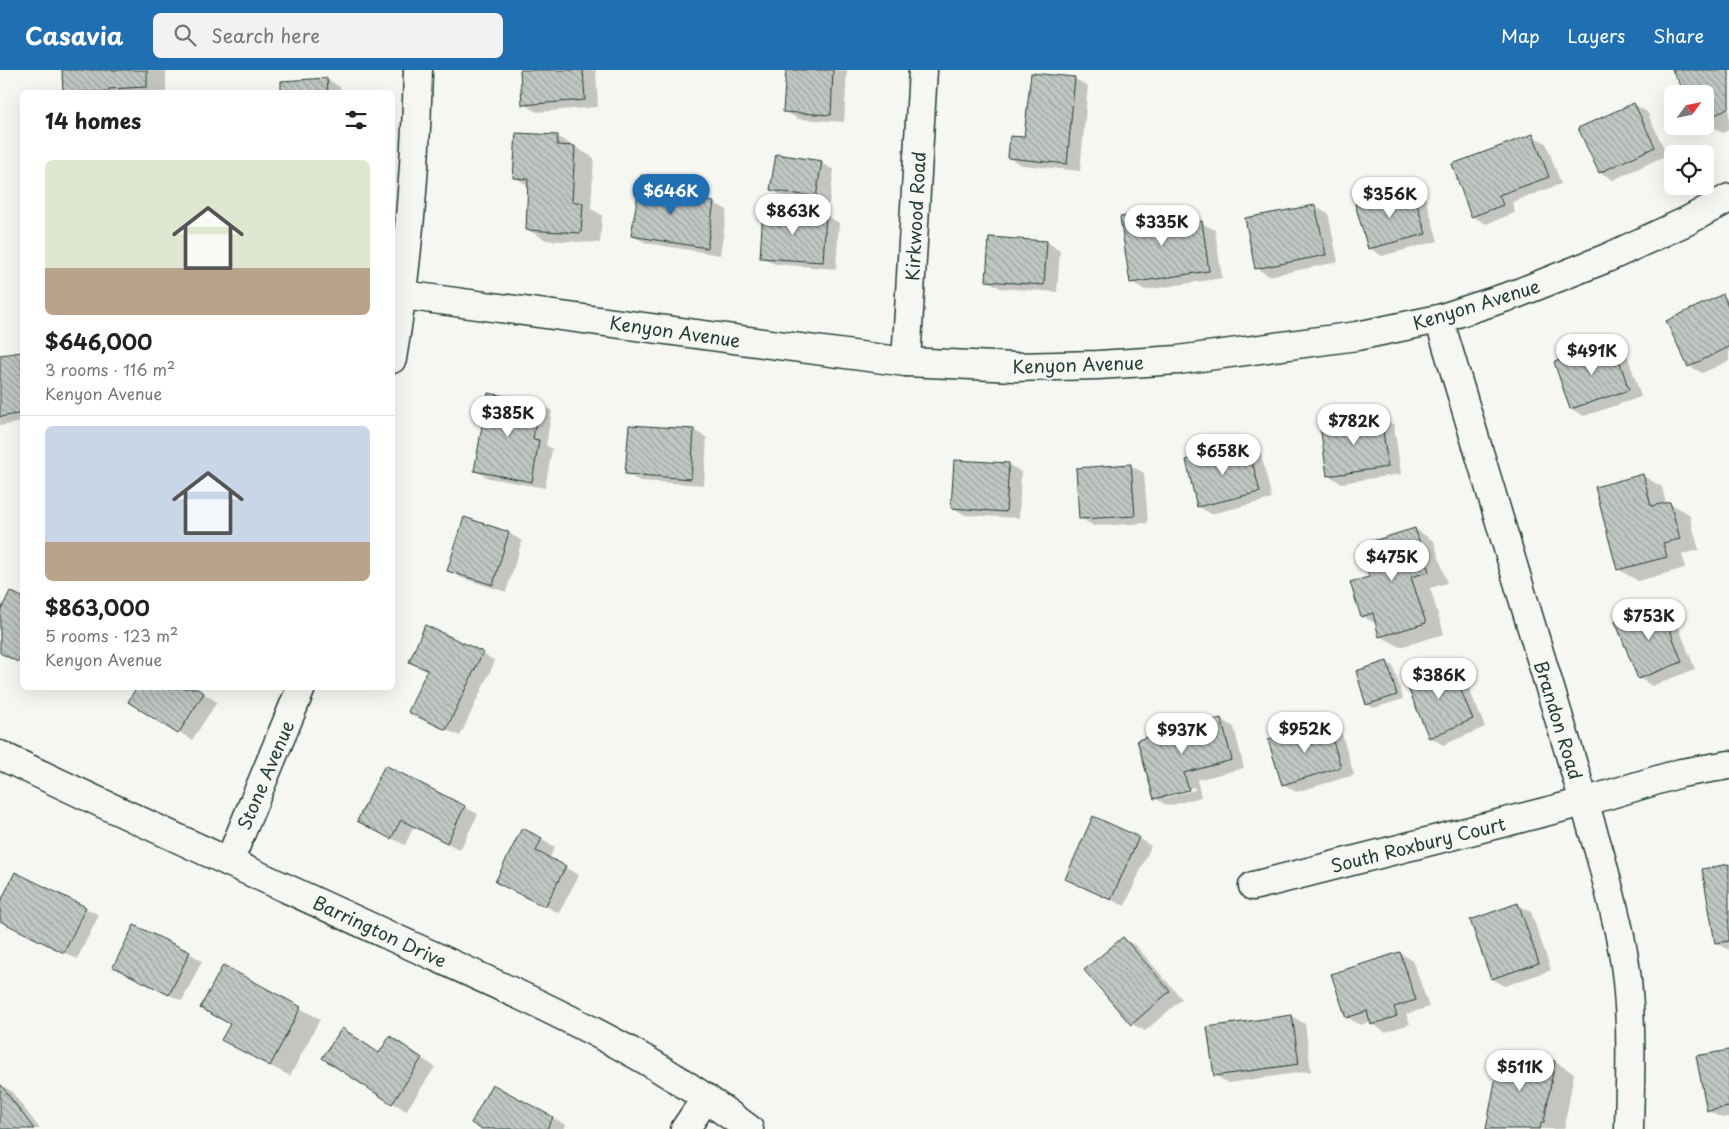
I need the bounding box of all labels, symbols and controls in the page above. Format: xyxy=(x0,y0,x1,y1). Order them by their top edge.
search box xyxy=(153,13,503,58)
text: Casavia xyxy=(25,17,123,53)
icon: search xyxy=(171,21,199,49)
text: Search here xyxy=(211,21,320,49)
text: Map xyxy=(1501,22,1540,49)
text: Layers xyxy=(1568,22,1625,49)
text: Share xyxy=(1653,22,1704,49)
north arrow xyxy=(1664,85,1714,135)
map controls xyxy=(1664,85,1714,195)
text: 14 homes xyxy=(45,104,141,136)
icon: filters xyxy=(342,106,370,134)
button: locate xyxy=(1664,145,1714,195)
street label: Kirkwood Road xyxy=(898,151,932,281)
pin: $646K xyxy=(636,174,706,216)
pin: $356K xyxy=(1355,176,1425,219)
text: $646K xyxy=(644,178,698,202)
text: $356K xyxy=(1363,181,1417,205)
icon: home xyxy=(163,193,253,283)
pin: $863K xyxy=(758,194,828,236)
text: $863K xyxy=(766,198,820,222)
pin: $335K xyxy=(1127,204,1197,247)
text: $335K xyxy=(1136,209,1188,233)
street label: Kenyon Avenue xyxy=(1409,272,1543,336)
street label: Kenyon Avenue xyxy=(608,308,742,354)
text: $646,000 xyxy=(45,325,152,357)
pin: $491K xyxy=(1557,334,1627,376)
text: $491K xyxy=(1567,338,1617,362)
street label: Kenyon Avenue xyxy=(1012,348,1145,380)
text: 3 rooms · 116 m² xyxy=(45,357,175,381)
text: Kenyon Avenue xyxy=(45,381,162,405)
pin: $385K xyxy=(473,396,543,438)
text: $385K xyxy=(482,400,534,424)
pin: $782K xyxy=(1319,404,1389,446)
text: $782K xyxy=(1328,408,1380,432)
pin: $658K xyxy=(1188,434,1258,476)
text: $658K xyxy=(1197,438,1249,462)
icon: home xyxy=(163,458,253,548)
pin: $475K xyxy=(1357,540,1427,582)
text: $475K xyxy=(1366,544,1418,568)
text: $863,000 xyxy=(45,591,150,623)
pin: $753K xyxy=(1614,598,1684,641)
text: $753K xyxy=(1623,603,1675,627)
text: 5 rooms · 123 m² xyxy=(45,623,178,647)
text: Kenyon Avenue xyxy=(45,647,162,671)
street label: Brandon Road xyxy=(1528,657,1590,783)
pin: $386K xyxy=(1404,658,1474,700)
text: $386K xyxy=(1412,662,1466,686)
pin: $937K xyxy=(1147,712,1217,755)
pin: $952K xyxy=(1270,712,1340,754)
street label: Stone Avenue xyxy=(230,716,300,834)
text: $952K xyxy=(1279,716,1331,740)
text: $937K xyxy=(1157,717,1207,741)
street label: South Roxbury Court xyxy=(1328,809,1508,879)
street label: Barrington Drive xyxy=(309,888,451,974)
pin: $511K xyxy=(1485,1050,1555,1092)
text: $511K xyxy=(1497,1054,1543,1078)

